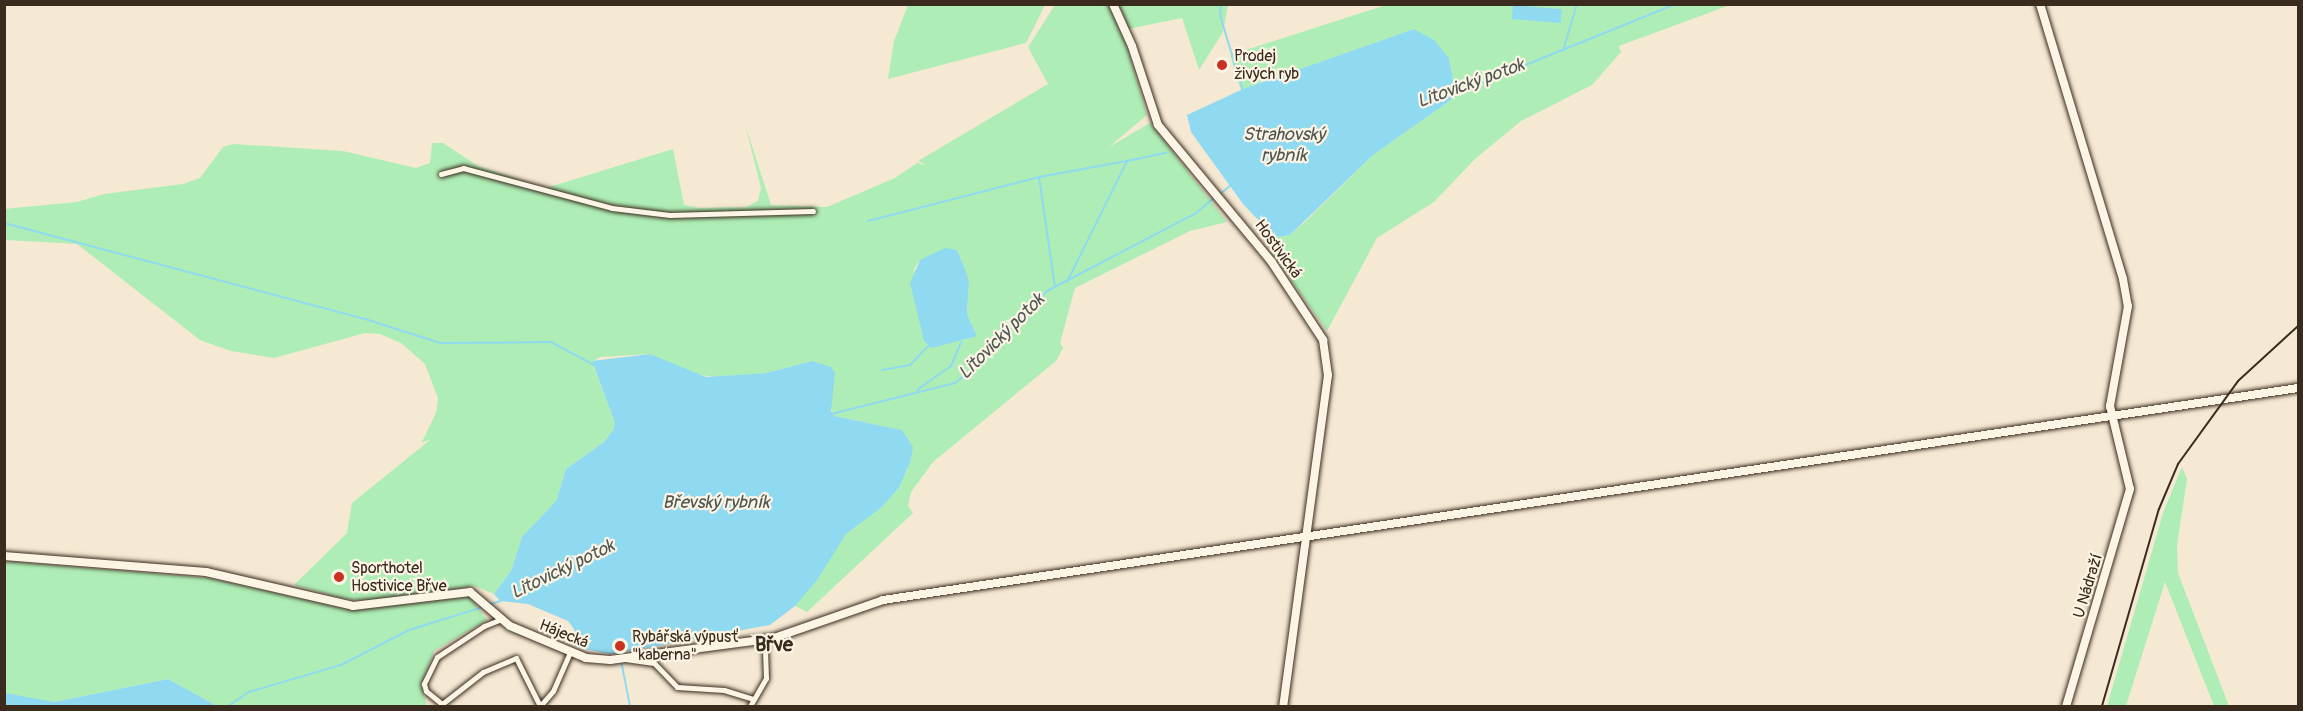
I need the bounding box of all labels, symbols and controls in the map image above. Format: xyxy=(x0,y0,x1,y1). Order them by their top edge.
place label: Prodej živých ryb xyxy=(1234,46,1299,84)
water label: Litovický potok xyxy=(1414,55,1528,113)
marker: Prodej živých ryb xyxy=(1215,58,1229,72)
water label: Strahovský rybník xyxy=(1243,125,1325,168)
street label: Hostivická xyxy=(1250,216,1306,282)
water label: Litovický potok xyxy=(955,290,1049,384)
water label: Břevský rybník xyxy=(662,492,770,514)
water label: Litovický potok xyxy=(508,536,618,604)
street label: U Nádraží xyxy=(2069,552,2107,620)
place label: Sporthotel Hostivice Břve xyxy=(351,558,447,596)
marker: Sporthotel Hostivice Břve xyxy=(332,570,346,584)
street label: Hájecká xyxy=(537,615,591,653)
place label: Rybářská výpusť "kaberna" xyxy=(632,627,739,665)
district label: Břve xyxy=(755,632,793,656)
marker: Rybářská výpusť "kaberna" xyxy=(613,639,627,653)

